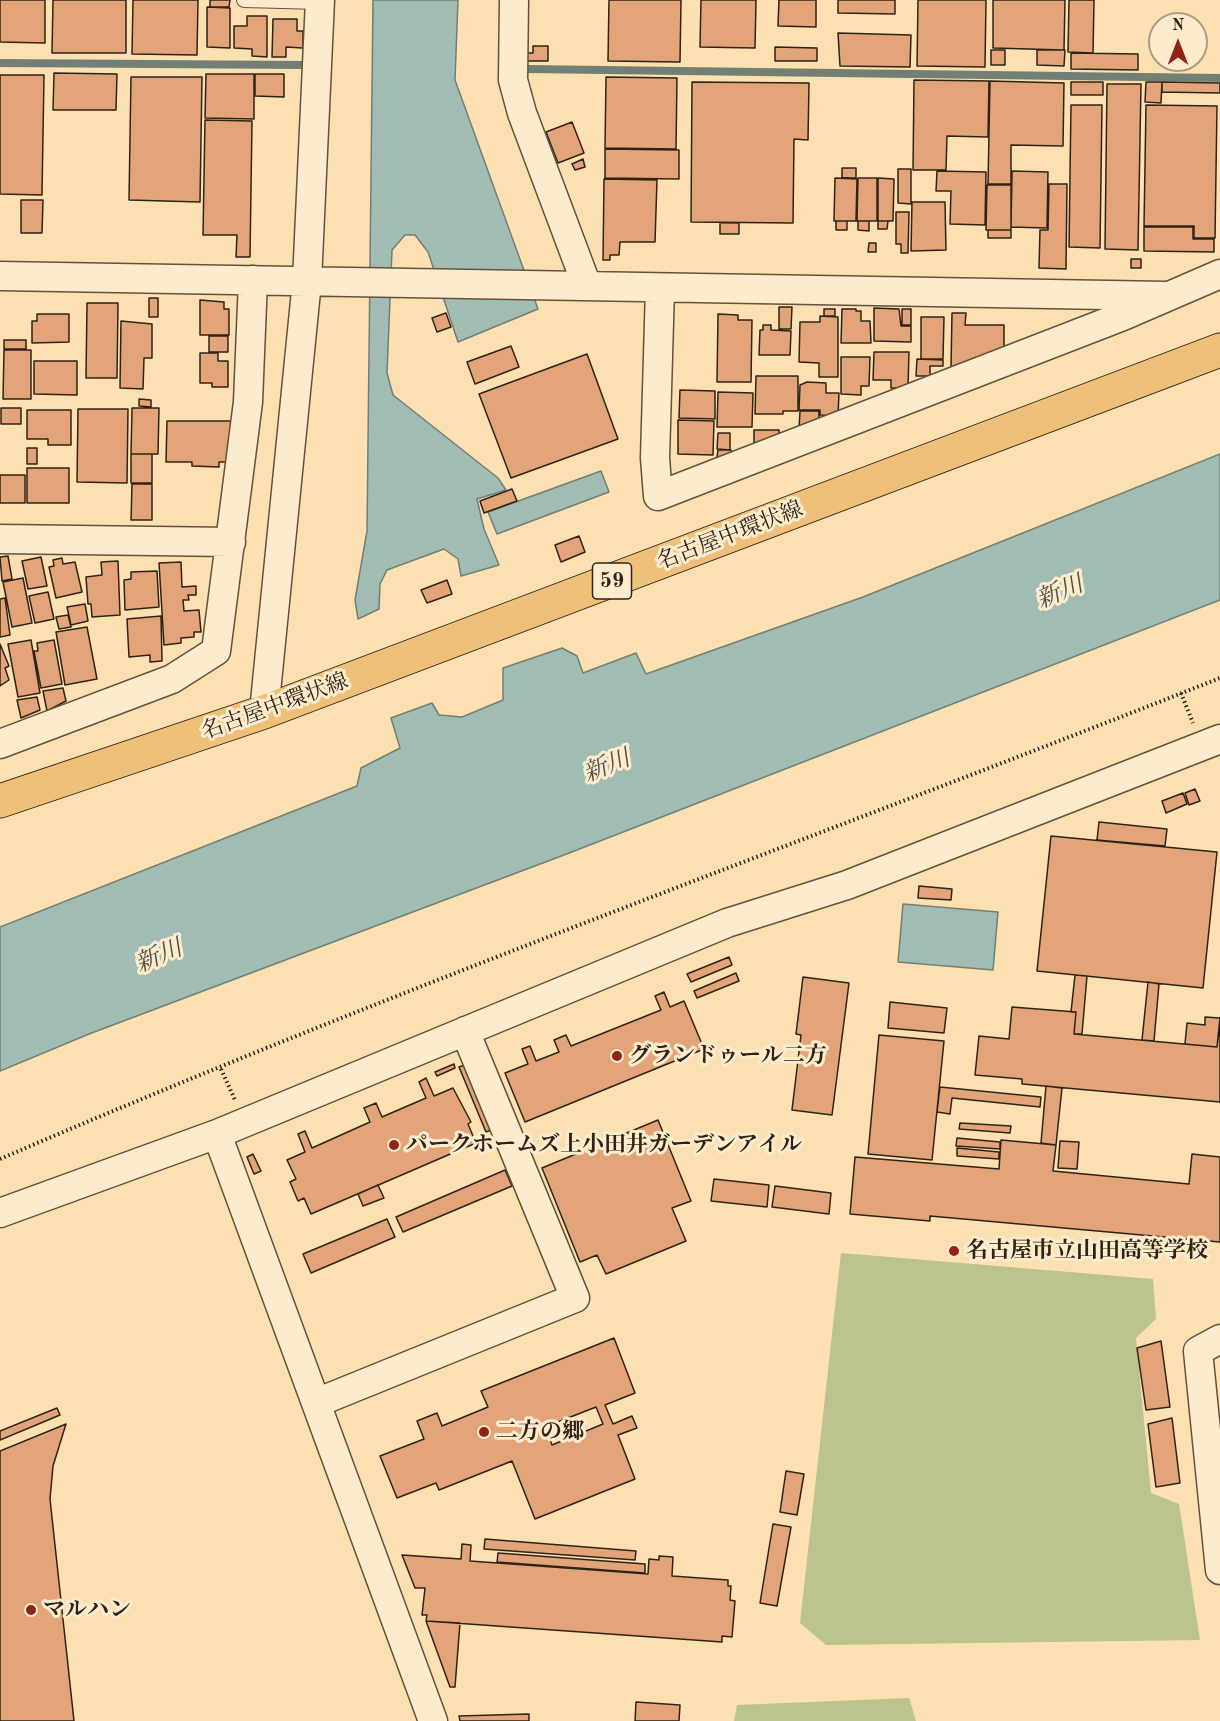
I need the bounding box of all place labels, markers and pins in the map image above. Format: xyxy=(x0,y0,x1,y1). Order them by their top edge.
place label: グランドゥール二方 xyxy=(629,1043,827,1069)
marker: グランドゥール二方 xyxy=(610,1049,624,1063)
place label: パークホームズ上小田井ガーデンアイル xyxy=(406,1132,802,1158)
marker: パークホームズ上小田井ガーデンアイル xyxy=(387,1138,401,1152)
place label: 名古屋市立山田高等学校 xyxy=(966,1238,1208,1264)
marker: 名古屋市立山田高等学校 xyxy=(947,1244,961,1258)
place label: 二方の郷 xyxy=(496,1419,584,1445)
marker: 二方の郷 xyxy=(477,1425,491,1439)
place label: マルハン xyxy=(43,1597,131,1623)
marker: マルハン xyxy=(24,1603,38,1617)

